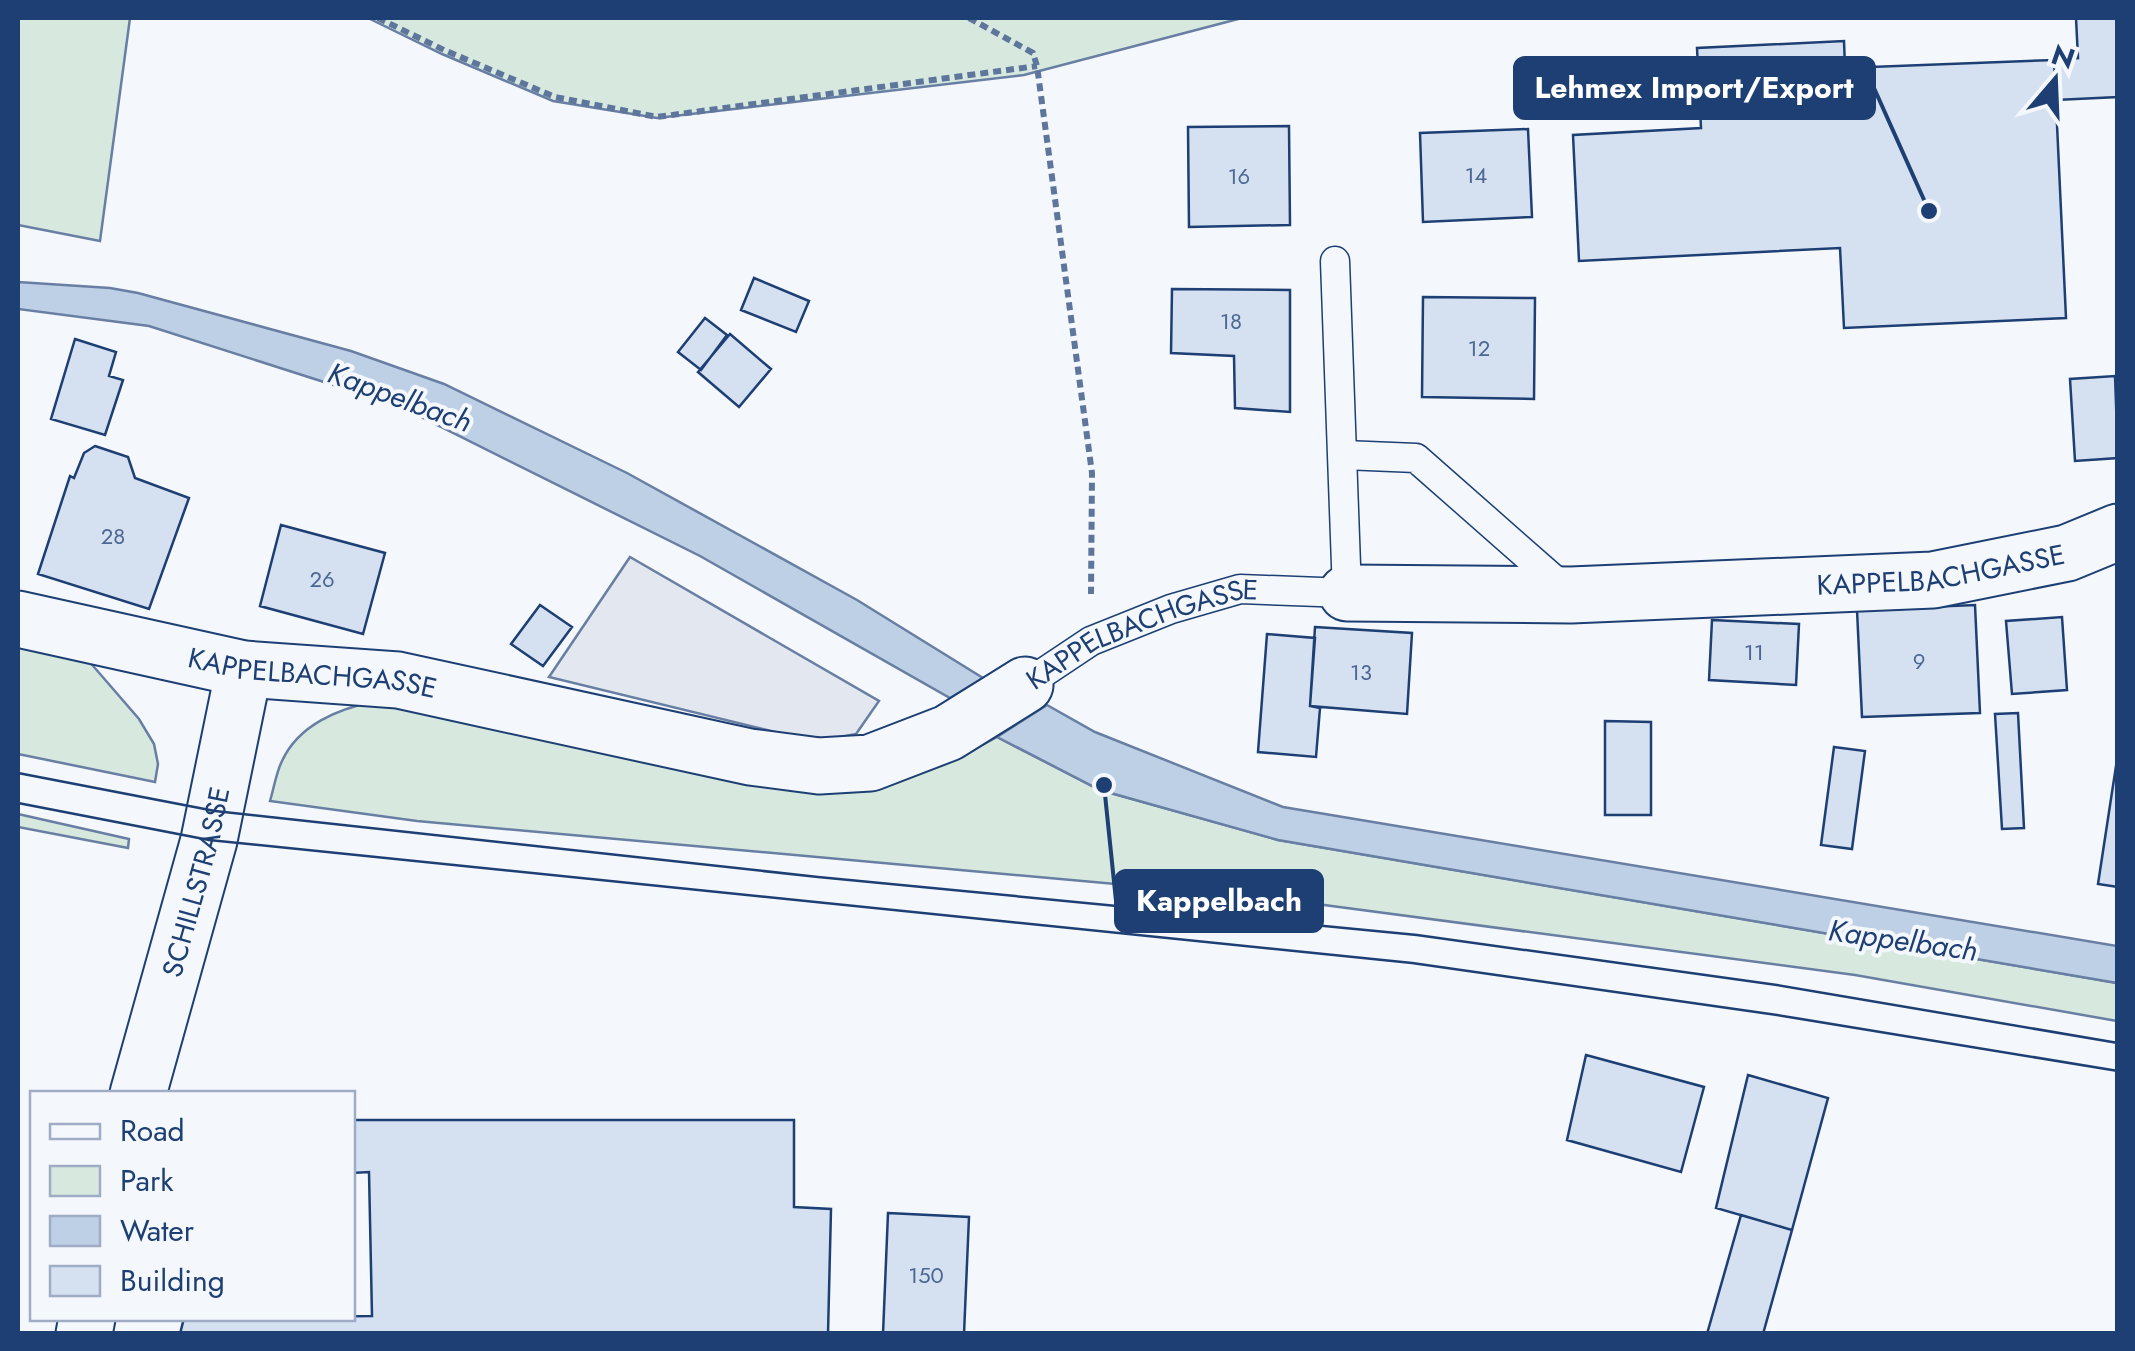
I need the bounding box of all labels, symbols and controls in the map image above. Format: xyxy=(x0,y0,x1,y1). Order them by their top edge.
north arrow xyxy=(2005,30,2105,130)
text: N xyxy=(2046,34,2080,80)
callout: Lehmex Import/Export xyxy=(1515,58,1874,118)
text: Lehmex Import/Export xyxy=(1534,66,1854,109)
house number: 14 xyxy=(1465,159,1488,191)
house number: 16 xyxy=(1228,160,1250,192)
house number: 18 xyxy=(1220,305,1242,337)
house number: 12 xyxy=(1468,332,1490,364)
water label: Kappelbach xyxy=(322,351,478,443)
house number: 28 xyxy=(101,520,125,552)
street label: KAPPELBACHGASSE xyxy=(1816,533,2068,605)
house number: 26 xyxy=(309,563,335,595)
street label: KAPPELBACHGASSE xyxy=(1018,569,1259,699)
house number: 11 xyxy=(1744,636,1764,668)
street label: KAPPELBACHGASSE xyxy=(184,637,441,708)
house number: 9 xyxy=(1913,645,1925,677)
house number: 13 xyxy=(1350,656,1372,688)
street label: SCHILLSTRASSE xyxy=(151,783,240,982)
callout: Kappelbach xyxy=(1116,871,1322,931)
text: Kappelbach xyxy=(1136,879,1302,922)
water label: Kappelbach xyxy=(1826,908,1980,972)
legend xyxy=(30,1091,355,1321)
text: Road xyxy=(120,1109,185,1152)
text: Park xyxy=(120,1159,174,1202)
text: Water xyxy=(120,1209,195,1252)
text: Building xyxy=(120,1259,225,1302)
house number: 150 xyxy=(908,1259,944,1291)

